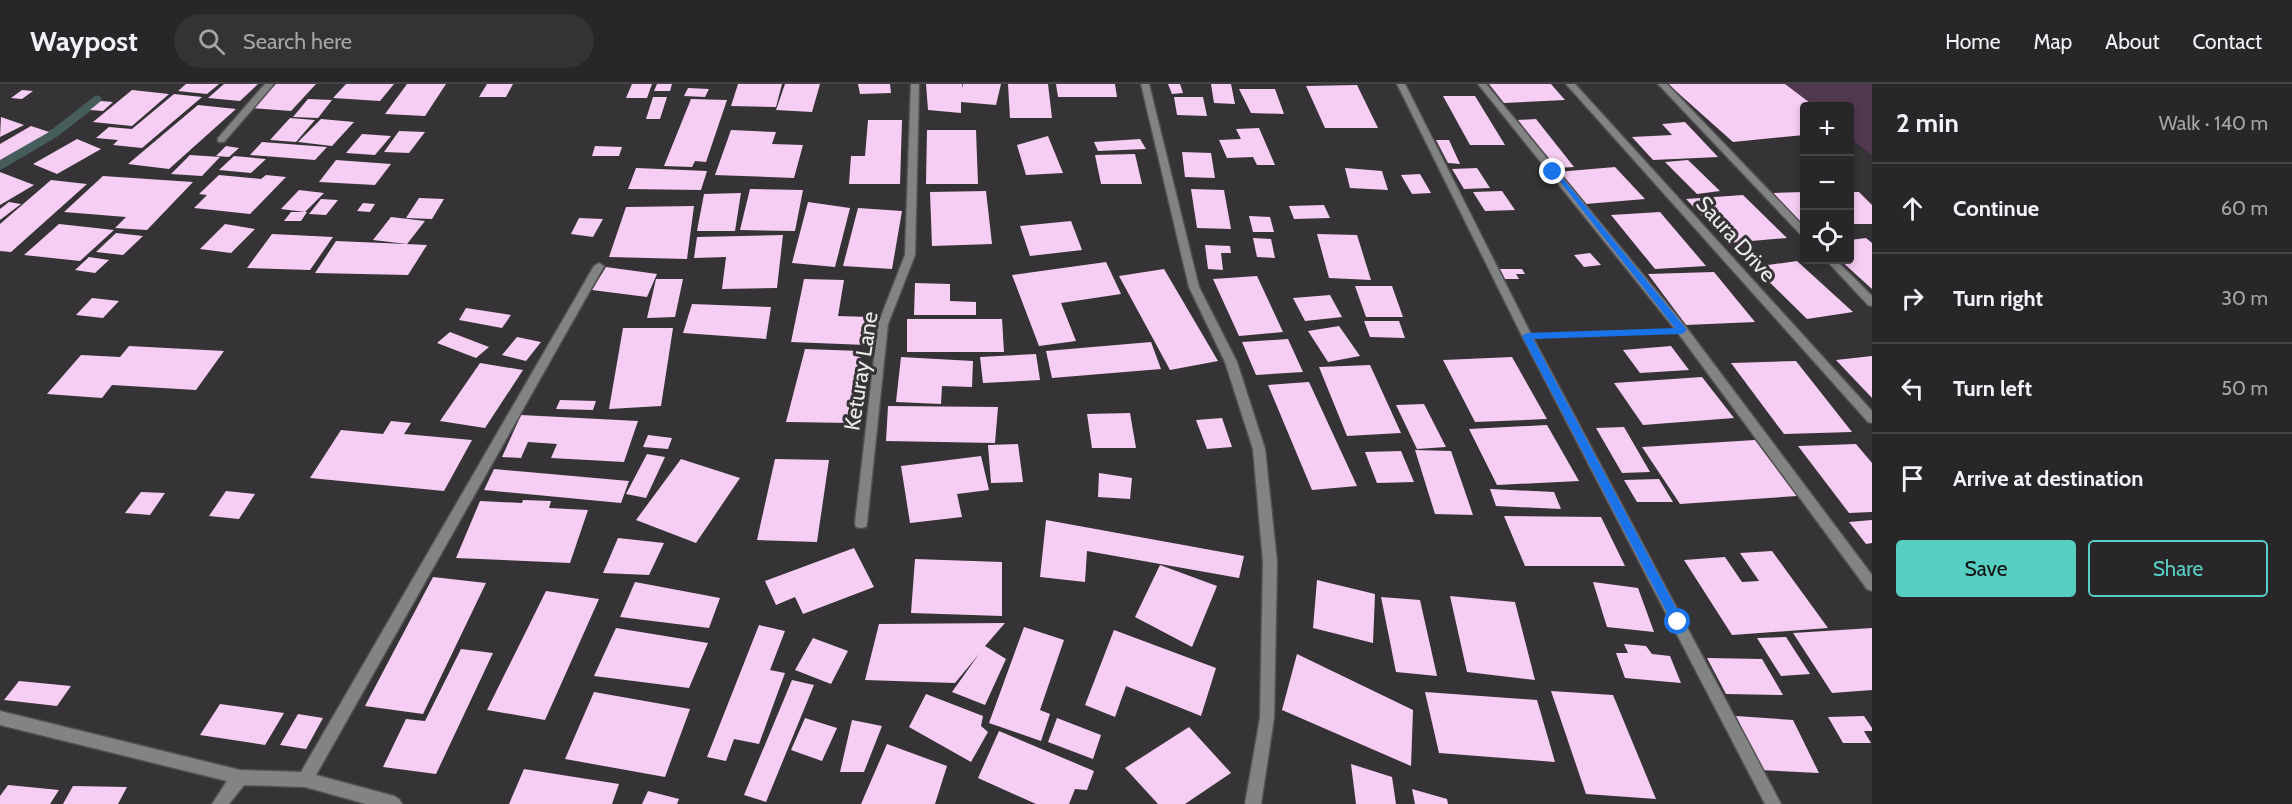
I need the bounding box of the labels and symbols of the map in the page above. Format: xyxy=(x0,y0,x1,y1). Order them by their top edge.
route end xyxy=(1539,158,1565,184)
street label: Saura Drive xyxy=(1690,190,1782,288)
street label: Keturay Lane xyxy=(838,310,884,432)
route start xyxy=(1664,608,1690,634)

